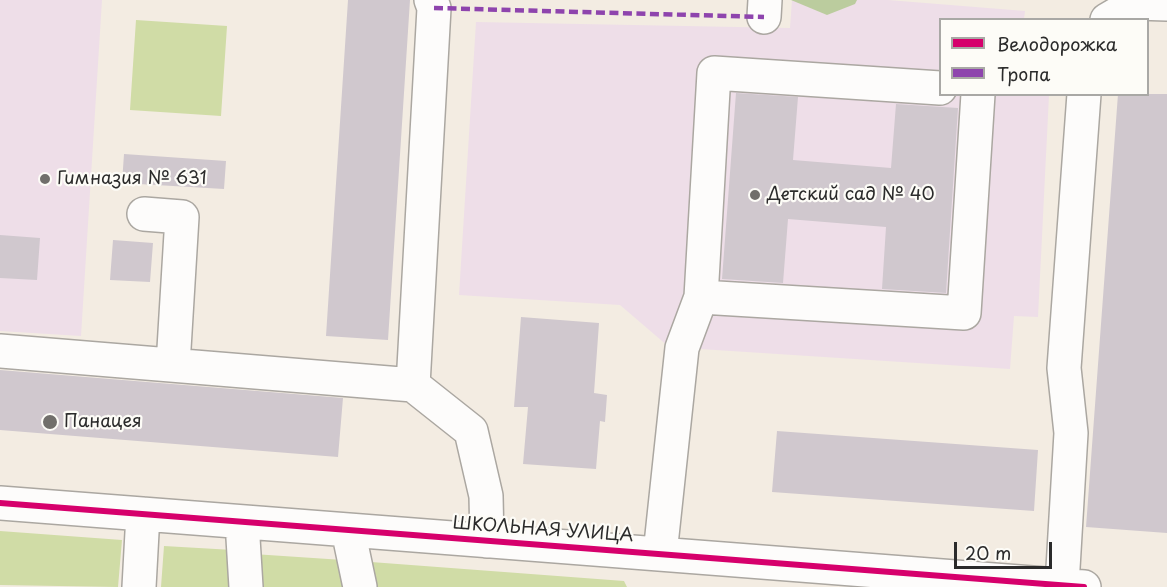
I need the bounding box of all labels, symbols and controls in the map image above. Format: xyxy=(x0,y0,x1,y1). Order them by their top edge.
legend xyxy=(939,18,1149,96)
text: Велодорожка xyxy=(997,30,1117,57)
text: Тропа xyxy=(997,60,1050,87)
place label: Гимназия № 631 xyxy=(57,168,207,190)
marker: Гимназия № 631 xyxy=(38,172,52,186)
place label: Детский сад № 40 xyxy=(767,184,935,206)
marker: Детский сад № 40 xyxy=(748,188,762,202)
place label: Панацея xyxy=(64,411,142,433)
marker: Панацея xyxy=(41,413,59,431)
street label: ШКОЛЬНАЯ УЛИЦА xyxy=(452,513,634,547)
scale bar xyxy=(957,530,1054,568)
text: 20 m xyxy=(965,539,1011,566)

